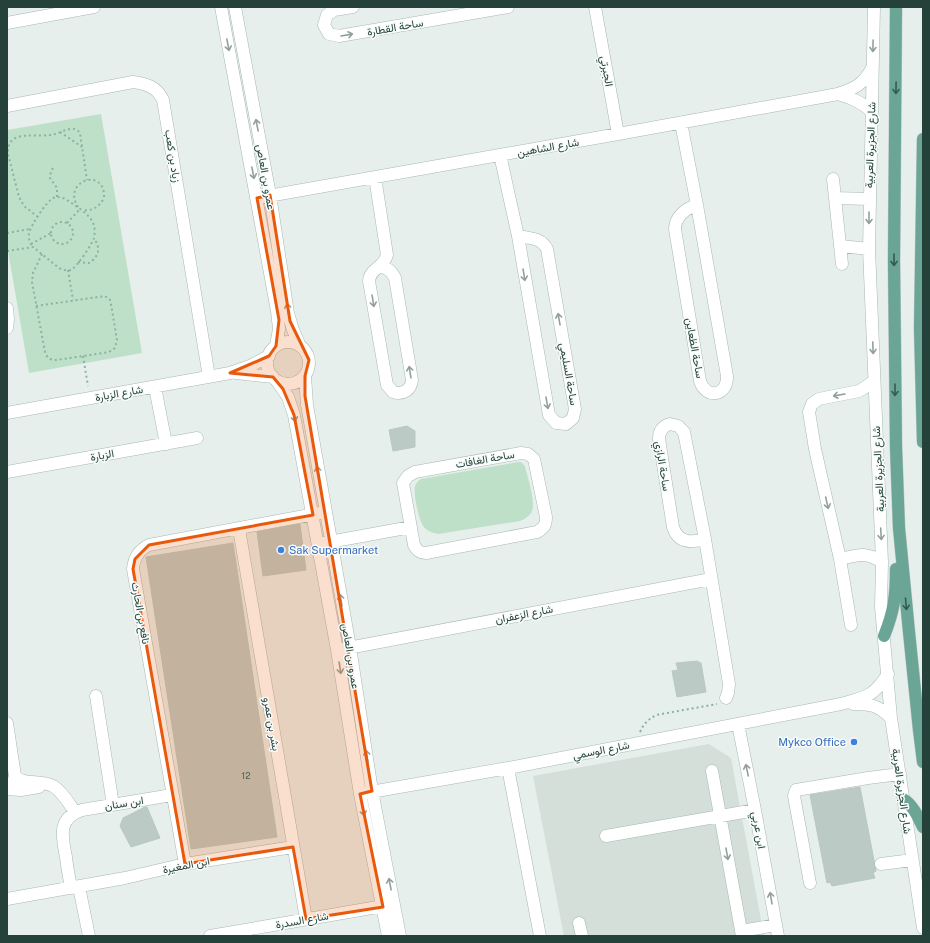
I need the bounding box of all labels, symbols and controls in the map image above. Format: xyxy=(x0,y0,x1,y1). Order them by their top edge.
street label: ساحة القطارة xyxy=(366,16,425,39)
one-way arrow xyxy=(340,31,353,39)
one-way arrow xyxy=(225,38,233,51)
one-way arrow xyxy=(869,39,877,52)
street label: الجبرتي xyxy=(594,55,616,88)
one-way arrow xyxy=(892,81,900,94)
street label: شارع الجزيرة العربية xyxy=(862,101,880,188)
one-way arrow xyxy=(253,119,261,132)
street label: زياد بن كعب xyxy=(162,129,183,184)
street label: شارع الشاهين xyxy=(516,136,581,160)
street label: عمرو بن العاص xyxy=(253,143,278,211)
one-way arrow xyxy=(249,166,257,179)
one-way arrow xyxy=(865,211,873,224)
one-way arrow xyxy=(890,253,898,266)
one-way arrow xyxy=(520,268,528,281)
one-way arrow xyxy=(369,294,377,307)
one-way arrow xyxy=(284,303,292,316)
one-way arrow xyxy=(555,313,563,326)
street label: ساحة الظعاين xyxy=(683,317,706,380)
one-way arrow xyxy=(869,341,876,354)
street label: ساحة السليمي xyxy=(554,342,580,407)
one-way arrow xyxy=(406,365,414,378)
street label: شارع الزبارة xyxy=(94,383,145,405)
one-way arrow xyxy=(891,383,899,396)
one-way arrow xyxy=(832,391,845,399)
one-way arrow xyxy=(543,396,551,409)
one-way arrow xyxy=(290,409,298,422)
street label: شارع الجزيرة العربية xyxy=(870,425,888,512)
street label: ساحة الرازي xyxy=(649,440,673,493)
street label: الزبارة xyxy=(89,447,115,464)
street label: ساحة الغافات xyxy=(455,448,516,470)
one-way arrow xyxy=(314,466,322,479)
one-way arrow xyxy=(824,496,832,509)
one-way arrow xyxy=(877,527,885,540)
place label: Sak Supermarket xyxy=(289,544,378,556)
marker: Sak Supermarket xyxy=(276,545,286,555)
street label: نافع بن الحارث xyxy=(128,581,152,645)
one-way arrow xyxy=(337,594,345,607)
one-way arrow xyxy=(902,597,910,610)
street label: شارع الزعفران xyxy=(494,602,555,627)
street label: عمرو بن العاص xyxy=(339,622,362,690)
one-way arrow xyxy=(336,661,344,674)
street label: بشر بن عمرو xyxy=(260,696,283,752)
place label: Mykco Office xyxy=(778,736,846,748)
marker: Mykco Office xyxy=(849,737,859,747)
street label: شارع الوسمي xyxy=(572,739,632,765)
street label: شارع الجزيرة العربية xyxy=(888,747,914,835)
one-way arrow xyxy=(363,750,371,763)
one-way arrow xyxy=(743,764,751,777)
house number: 12 xyxy=(241,770,251,781)
street label: ابن سنان xyxy=(104,794,144,813)
one-way arrow xyxy=(360,803,368,816)
street label: ابن عربي xyxy=(746,810,768,850)
one-way arrow xyxy=(723,847,731,860)
street label: ابن المغيرة xyxy=(161,855,211,876)
one-way arrow xyxy=(386,878,394,891)
one-way arrow xyxy=(767,892,775,905)
street label: شارع السدرة xyxy=(275,909,330,933)

